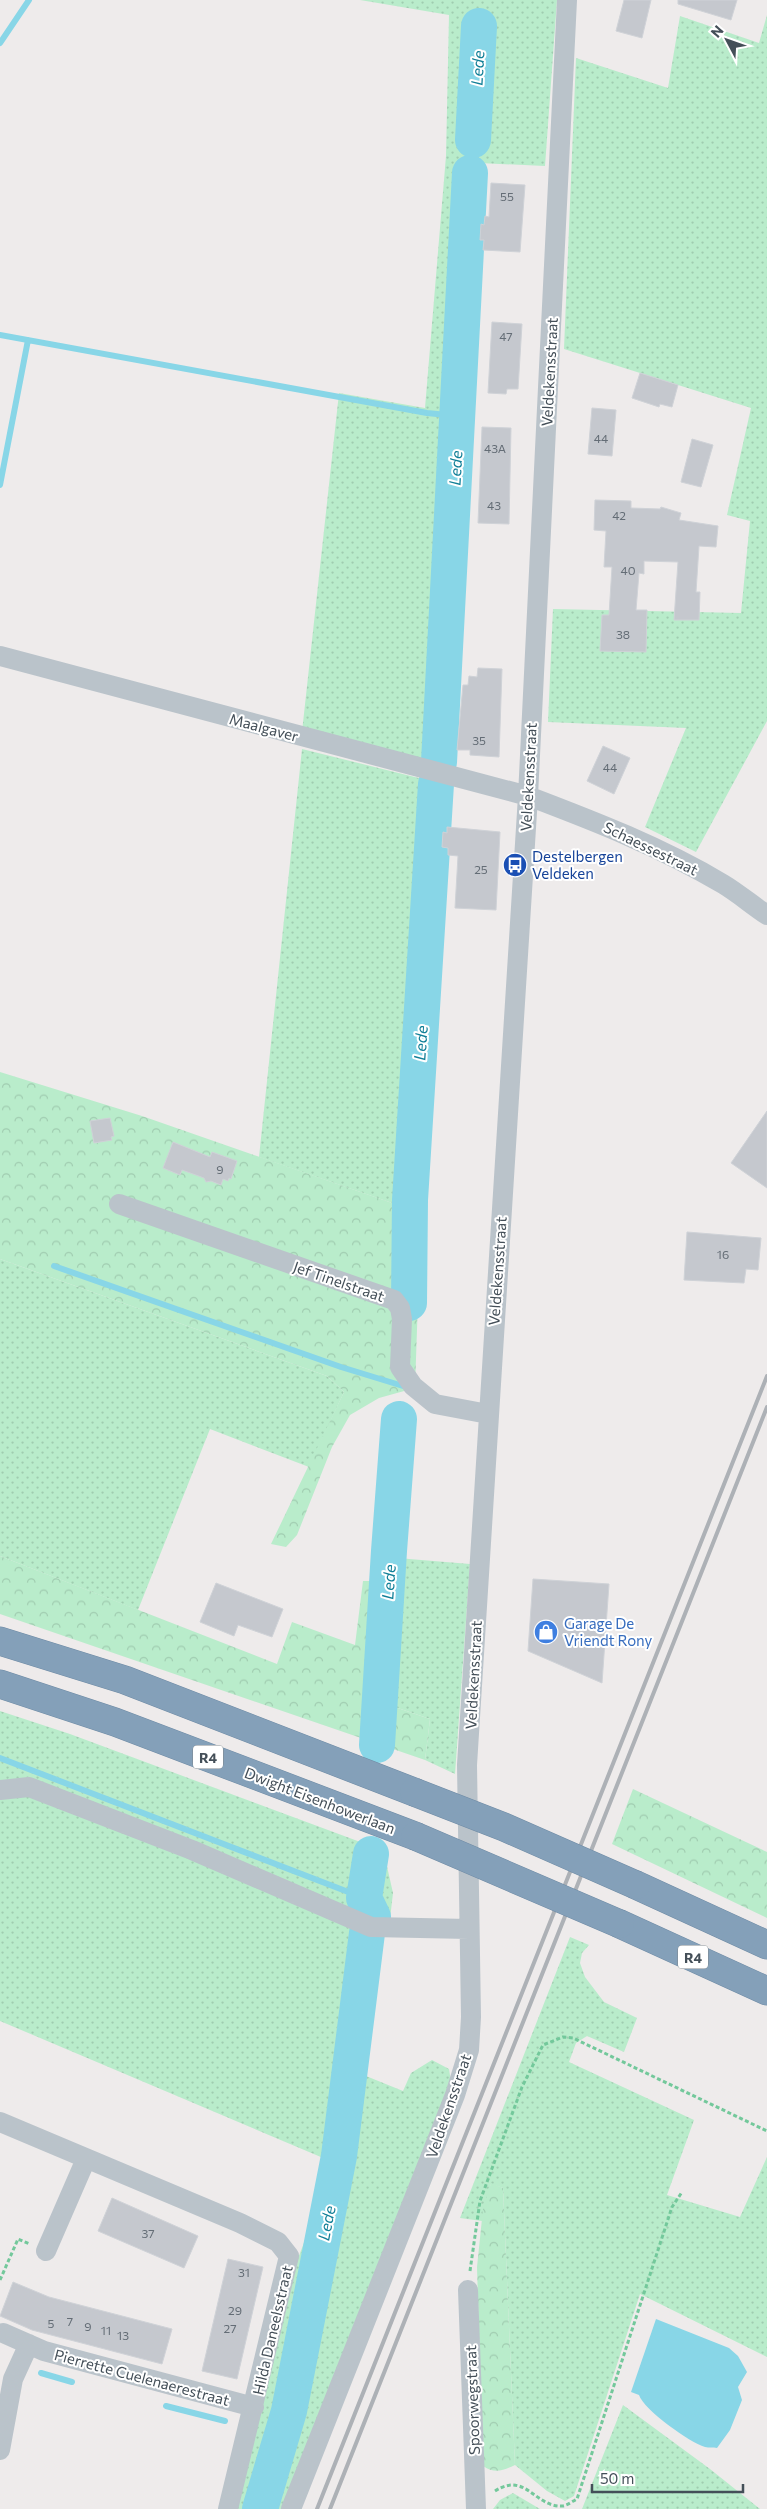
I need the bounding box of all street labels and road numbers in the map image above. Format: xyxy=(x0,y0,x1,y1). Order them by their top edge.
street label: Veldekensstraat xyxy=(537,317,561,427)
street label: Maalgaver xyxy=(228,709,300,745)
street label: Veldekensstraat xyxy=(516,722,540,832)
street label: Schaessestraat xyxy=(601,817,701,879)
street label: Veldekensstraat xyxy=(484,1216,510,1326)
street label: Jef Tinelstraat xyxy=(291,1257,387,1305)
street label: Veldekensstraat xyxy=(461,1620,485,1730)
road number: R4 xyxy=(193,1745,223,1768)
street label: Dwight Eisenhowerlaan xyxy=(242,1763,398,1837)
road number: R4 xyxy=(678,1945,708,1968)
street label: Veldekensstraat xyxy=(422,2051,474,2161)
street label: Hilda Daneelsstraat xyxy=(248,2263,296,2397)
street label: Pierrette Cuelenaerestraat xyxy=(52,2345,232,2409)
street label: Spoorwegstraat xyxy=(461,2345,483,2455)

